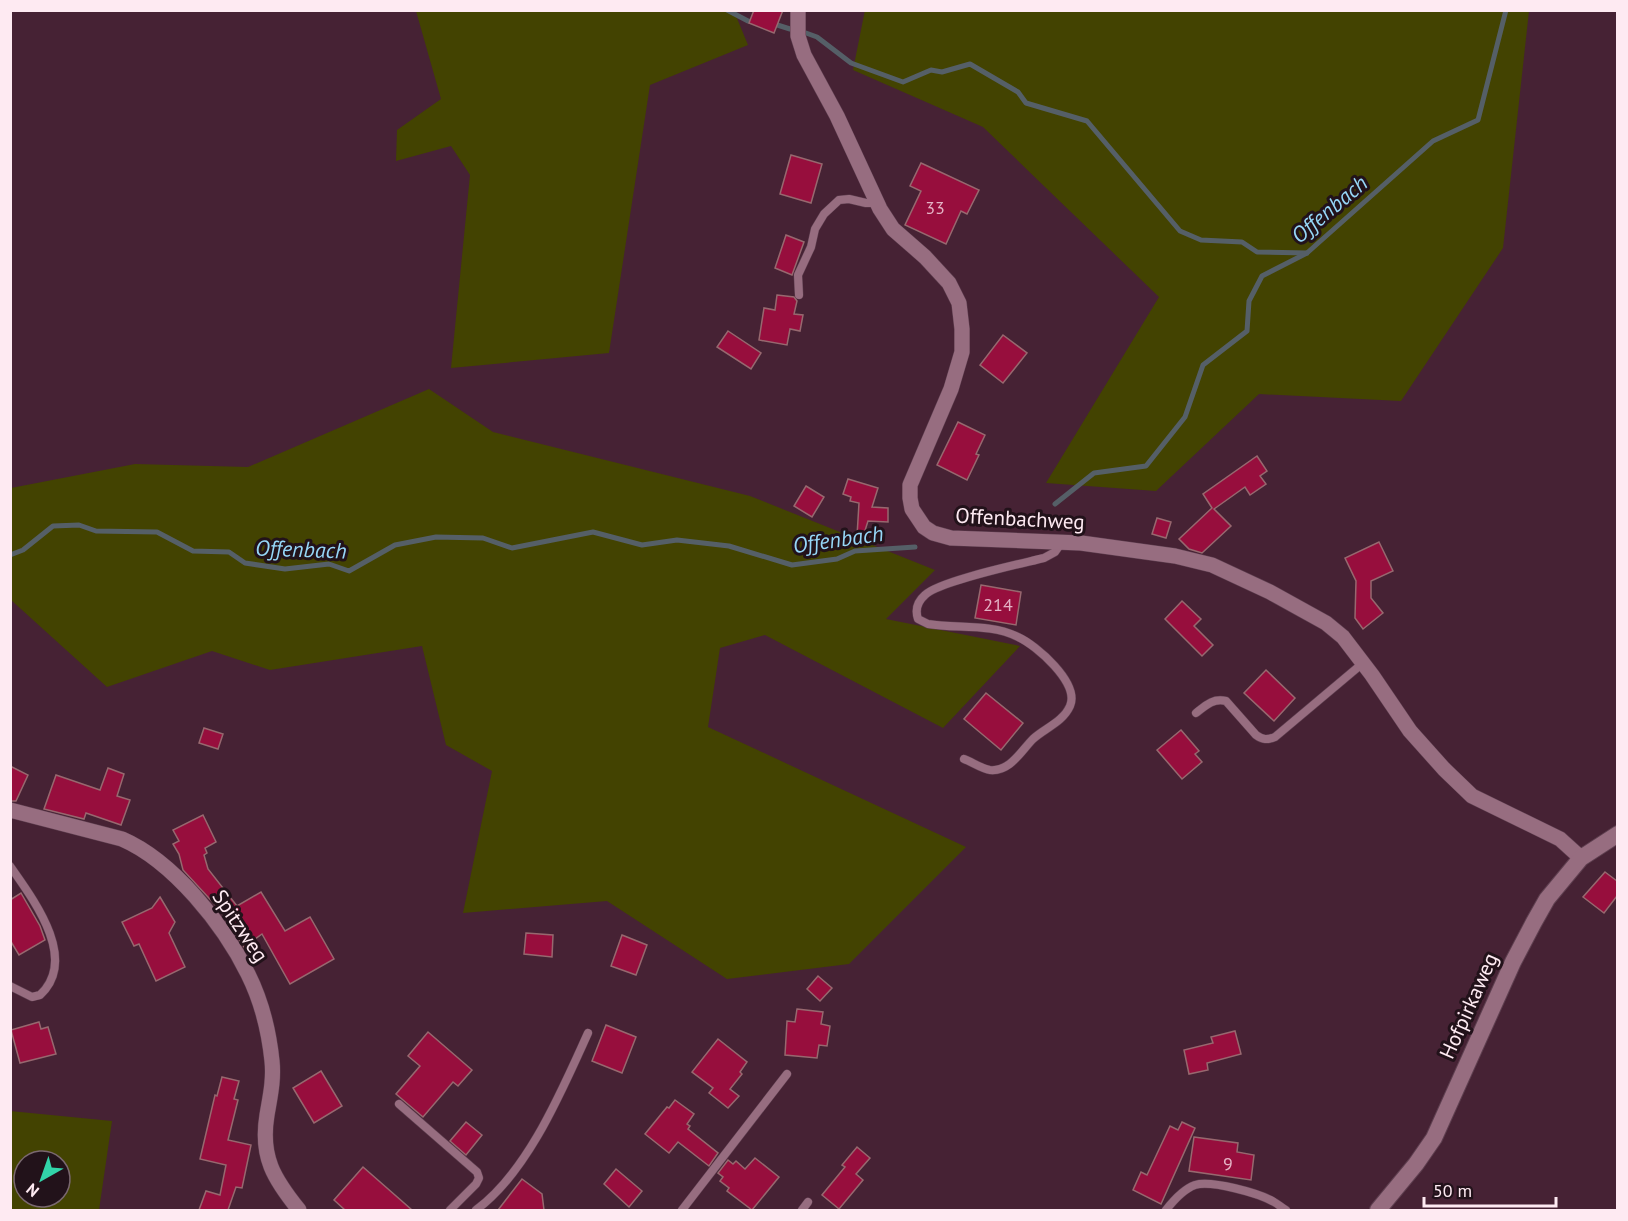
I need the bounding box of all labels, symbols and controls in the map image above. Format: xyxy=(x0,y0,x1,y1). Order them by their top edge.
water label: Offenbach xyxy=(1285,169,1373,249)
house number: 33 xyxy=(925,196,945,219)
street label: Offenbachweg xyxy=(955,502,1085,535)
water label: Offenbach xyxy=(791,519,885,559)
water label: Offenbach xyxy=(255,533,347,565)
house number: 214 xyxy=(983,593,1013,616)
street label: Spitzweg xyxy=(206,884,274,967)
street label: Hofpirkaweg xyxy=(1433,949,1504,1063)
north arrow xyxy=(12,1149,72,1209)
house number: 9 xyxy=(1223,1152,1233,1175)
scale bar xyxy=(1424,1170,1556,1208)
text: N xyxy=(22,1179,43,1202)
text: 50 m xyxy=(1433,1179,1472,1202)

